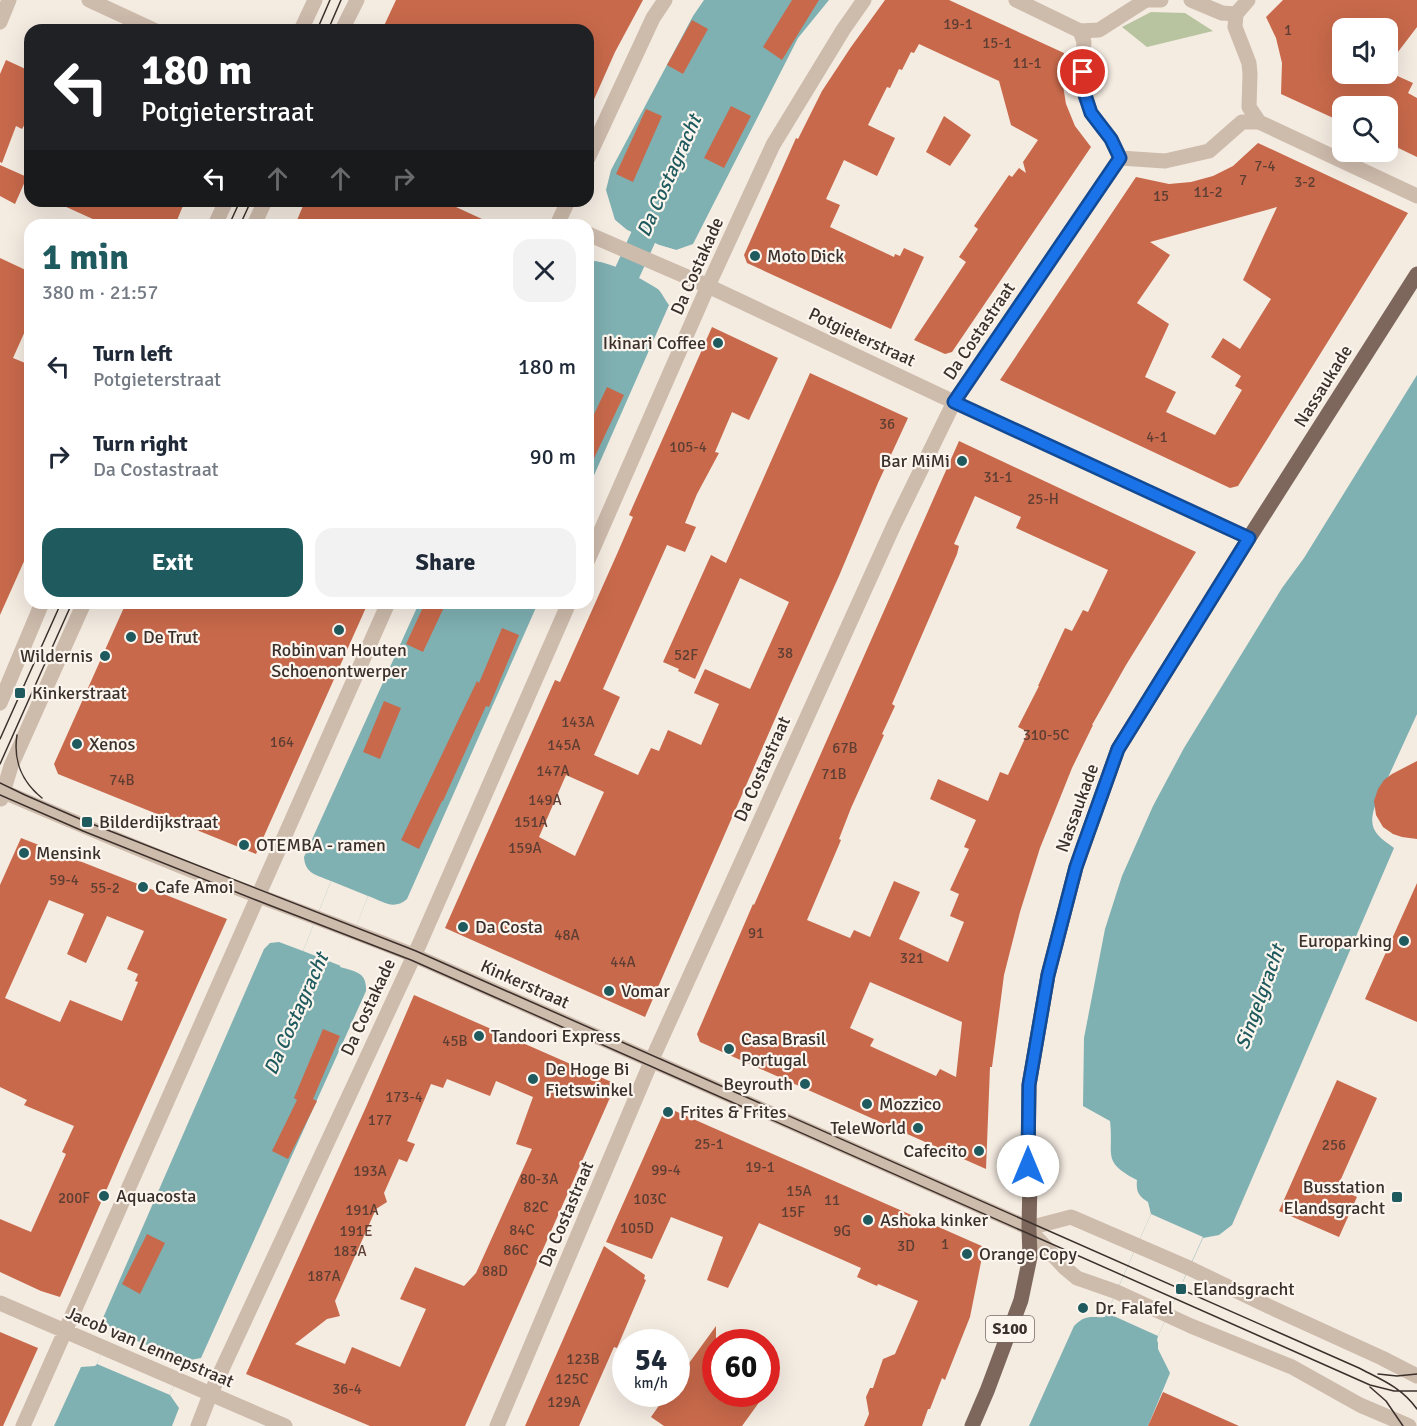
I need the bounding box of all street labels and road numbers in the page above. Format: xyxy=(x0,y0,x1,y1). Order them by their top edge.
street label: Da Costakade xyxy=(666,214,728,318)
street label: Da Costastraat xyxy=(938,278,1020,384)
street label: Potgieterstraat xyxy=(805,303,919,371)
street label: Nassaukade xyxy=(1289,341,1357,431)
street label: Da Costastraat xyxy=(729,713,795,825)
street label: Nassaukade xyxy=(1051,761,1103,855)
street label: Da Costakade xyxy=(336,955,400,1059)
street label: Kinkerstraat xyxy=(477,955,573,1013)
street label: Da Costastraat xyxy=(534,1158,598,1270)
street label: Jacob van Lennepstraat xyxy=(63,1302,237,1392)
road number: S100 xyxy=(986,1316,1034,1342)

